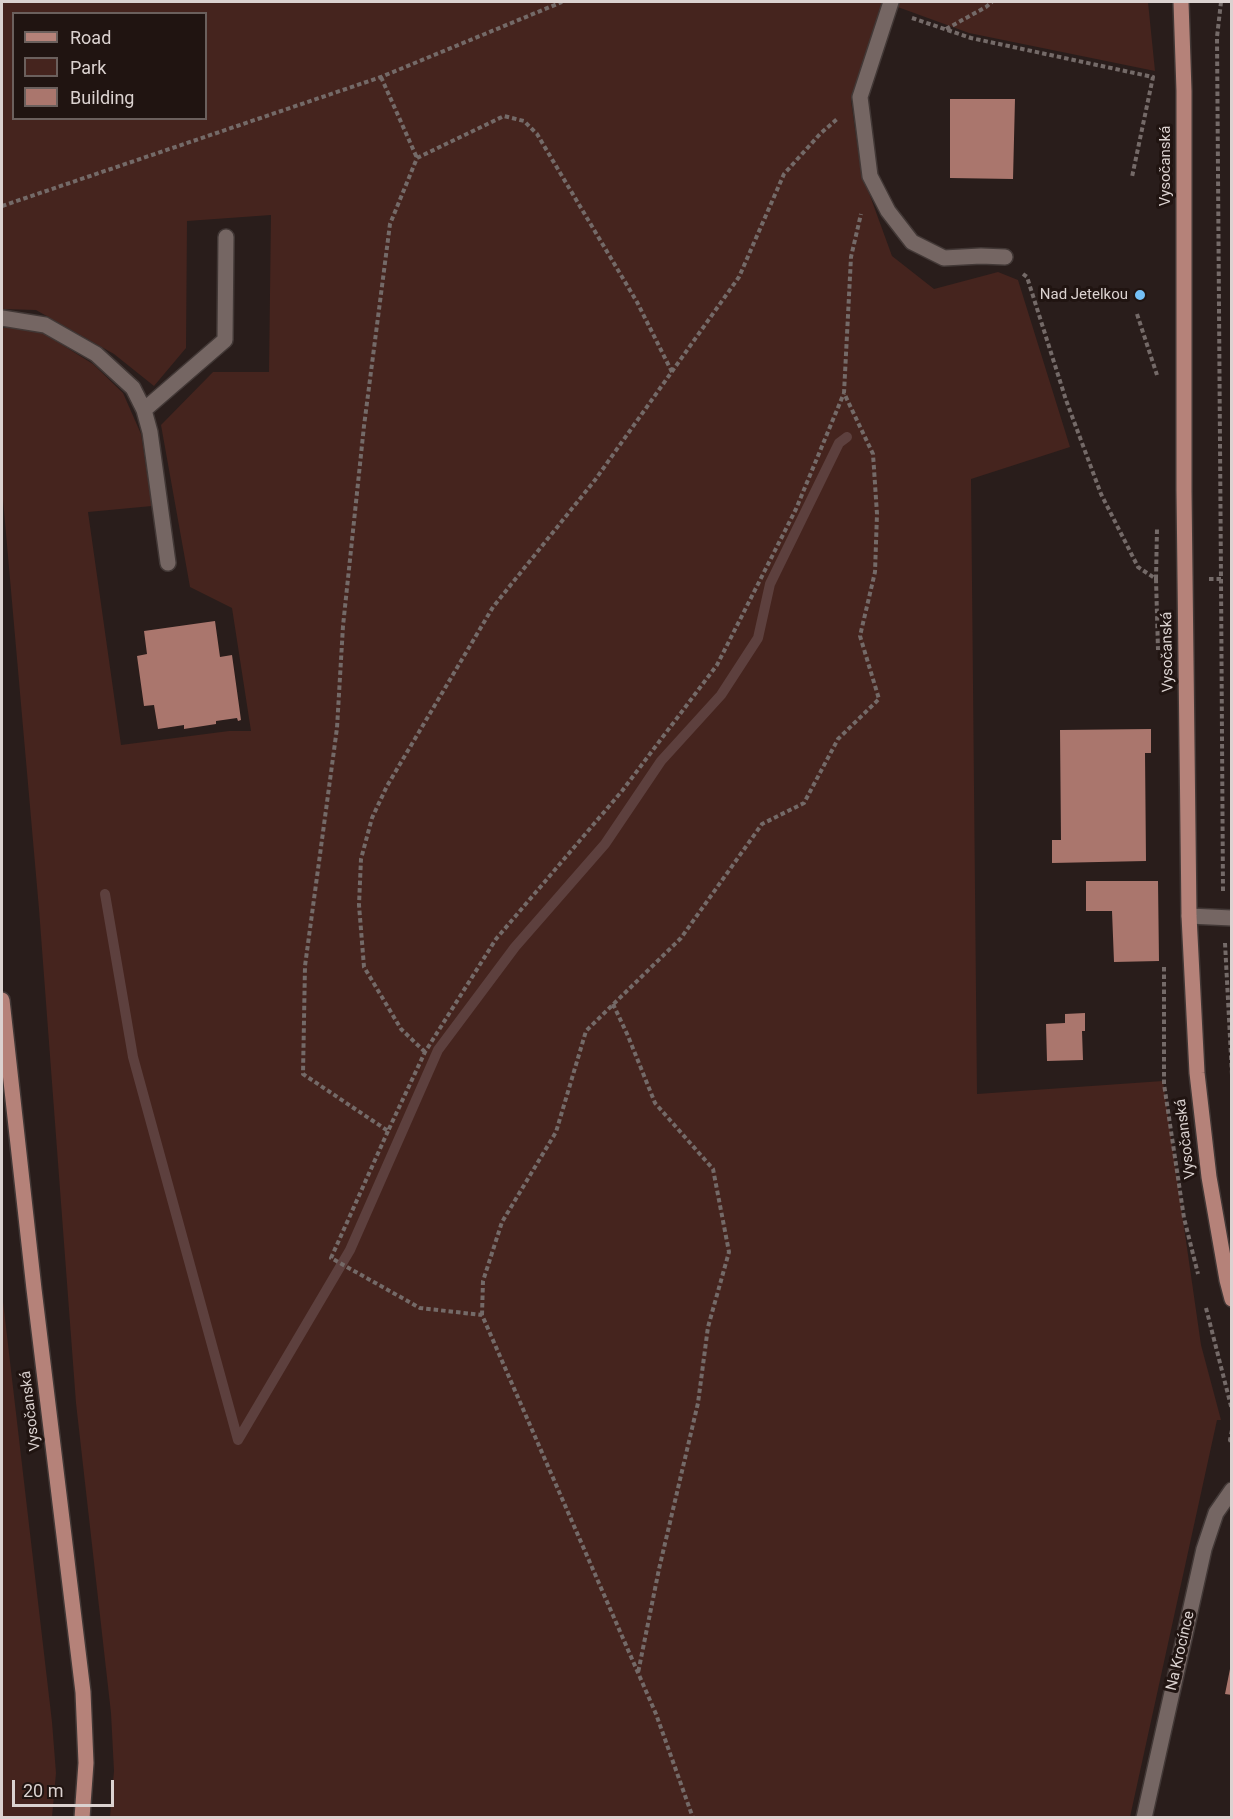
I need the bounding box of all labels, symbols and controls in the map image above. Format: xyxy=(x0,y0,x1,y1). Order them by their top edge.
legend xyxy=(12,12,207,120)
text: Road xyxy=(70,27,111,48)
text: Park xyxy=(70,57,106,78)
text: Building xyxy=(70,87,134,108)
street label: Vysočanská xyxy=(1157,126,1175,206)
place label: Nad Jetelkou xyxy=(1040,286,1128,304)
marker: Nad Jetelkou xyxy=(1133,288,1147,302)
street label: Vysočanská xyxy=(1158,612,1178,692)
street label: Vysočanská xyxy=(1172,1098,1200,1180)
street label: Vysočanská xyxy=(17,1370,45,1452)
street label: Na Krocínce xyxy=(1163,1609,1199,1693)
scale bar xyxy=(15,1768,117,1806)
text: 20 m xyxy=(23,1780,63,1801)

